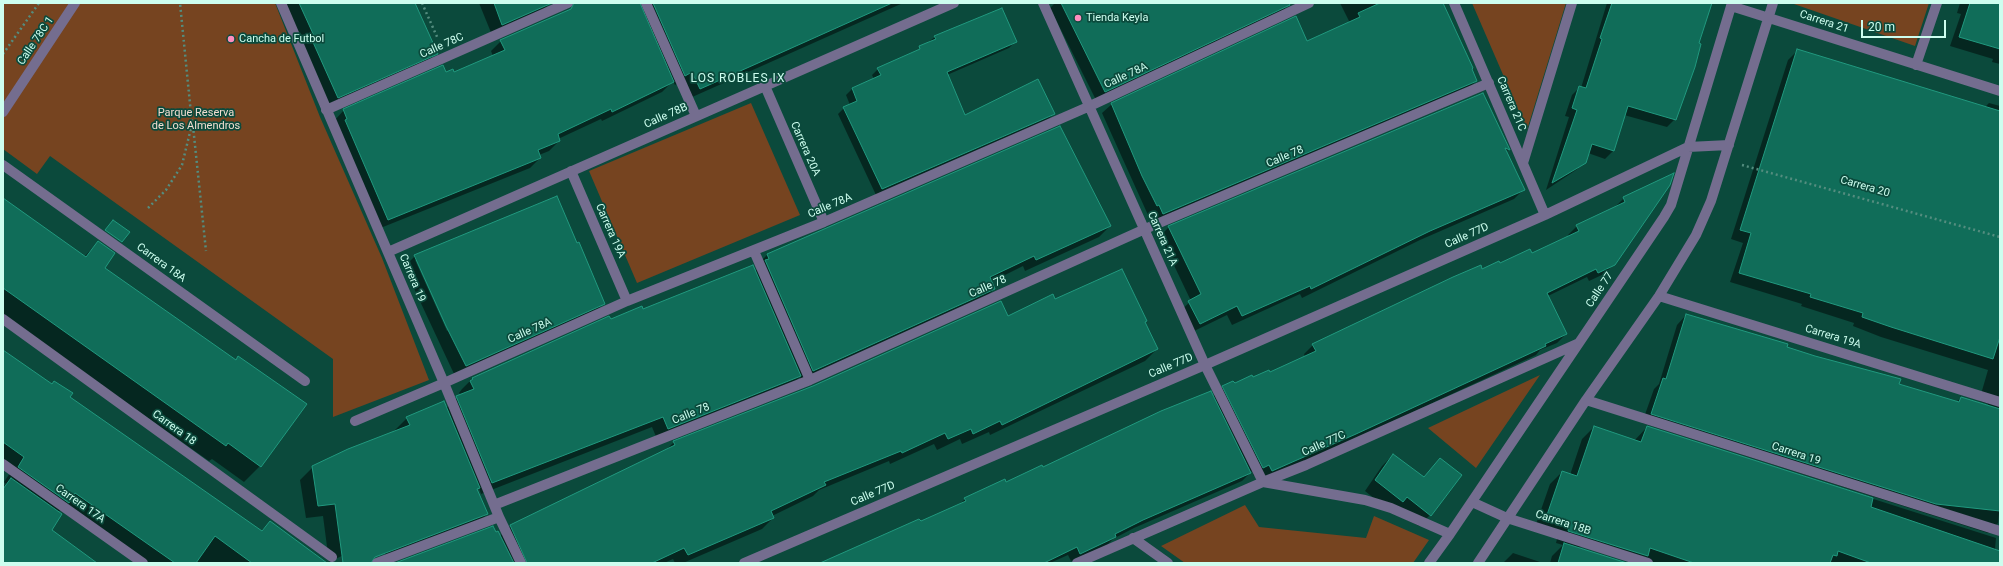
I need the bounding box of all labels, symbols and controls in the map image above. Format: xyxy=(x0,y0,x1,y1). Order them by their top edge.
street label: Carrera 21 xyxy=(1798,8,1850,36)
place label: Tienda Keyla xyxy=(1086,11,1148,25)
scale bar xyxy=(1863,12,1948,38)
marker: Tienda Keyla xyxy=(1073,13,1083,23)
street label: Calle 78C 1 xyxy=(15,14,57,68)
text: 20 m xyxy=(1868,20,1895,34)
street label: Calle 78C xyxy=(418,30,466,62)
place label: Cancha de Futbol xyxy=(239,32,324,46)
marker: Cancha de Futbol xyxy=(226,34,236,44)
street label: Calle 78A xyxy=(1102,60,1150,92)
district label: LOS ROBLES IX xyxy=(691,72,785,86)
street label: Carrera 21C xyxy=(1494,75,1528,133)
street label: Calle 78B xyxy=(642,101,690,131)
park label: Parque Reserva de Los Almendros xyxy=(152,106,240,132)
street label: Carrera 20A xyxy=(787,120,823,178)
street label: Calle 78 xyxy=(1264,143,1306,171)
street label: Carrera 20 xyxy=(1839,174,1891,200)
street label: Calle 78A xyxy=(806,191,854,221)
street label: Carrera 19A xyxy=(592,202,628,260)
street label: Carrera 21A xyxy=(1144,210,1180,268)
street label: Calle 77D xyxy=(1443,220,1491,252)
street label: Carrera 18A xyxy=(134,241,188,285)
street label: Carrera 19 xyxy=(396,252,428,304)
street label: Calle 77 xyxy=(1584,270,1616,310)
street label: Calle 78 xyxy=(967,273,1009,301)
street label: Calle 78A xyxy=(506,315,554,347)
street label: Carrera 19A xyxy=(1803,322,1863,352)
street label: Calle 77D xyxy=(1147,351,1195,381)
street label: Calle 78 xyxy=(670,400,712,428)
street label: Carrera 18 xyxy=(150,408,198,448)
street label: Calle 77C xyxy=(1300,428,1348,460)
street label: Carrera 19 xyxy=(1770,440,1822,468)
street label: Calle 77D xyxy=(849,479,897,509)
street label: Carrera 17A xyxy=(52,482,108,526)
street label: Carrera 18B xyxy=(1533,508,1593,538)

